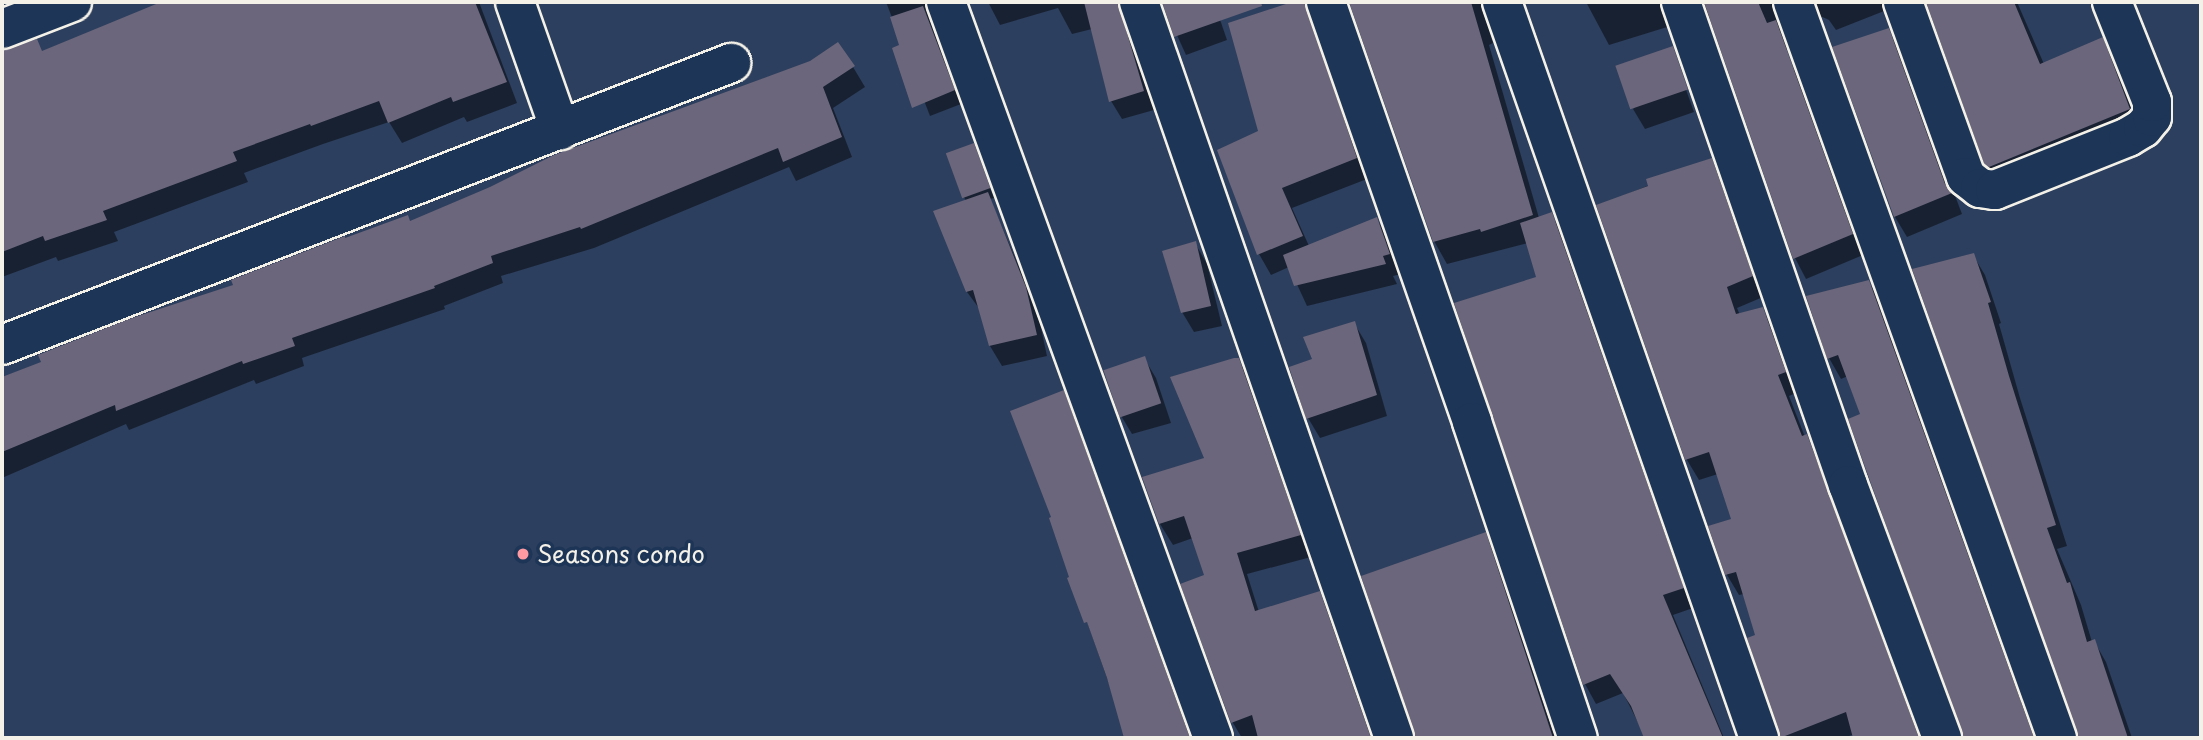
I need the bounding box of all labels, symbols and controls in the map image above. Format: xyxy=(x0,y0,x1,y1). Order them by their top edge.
place label: Seasons condo xyxy=(537,540,705,568)
marker: Seasons condo xyxy=(515,546,531,562)

